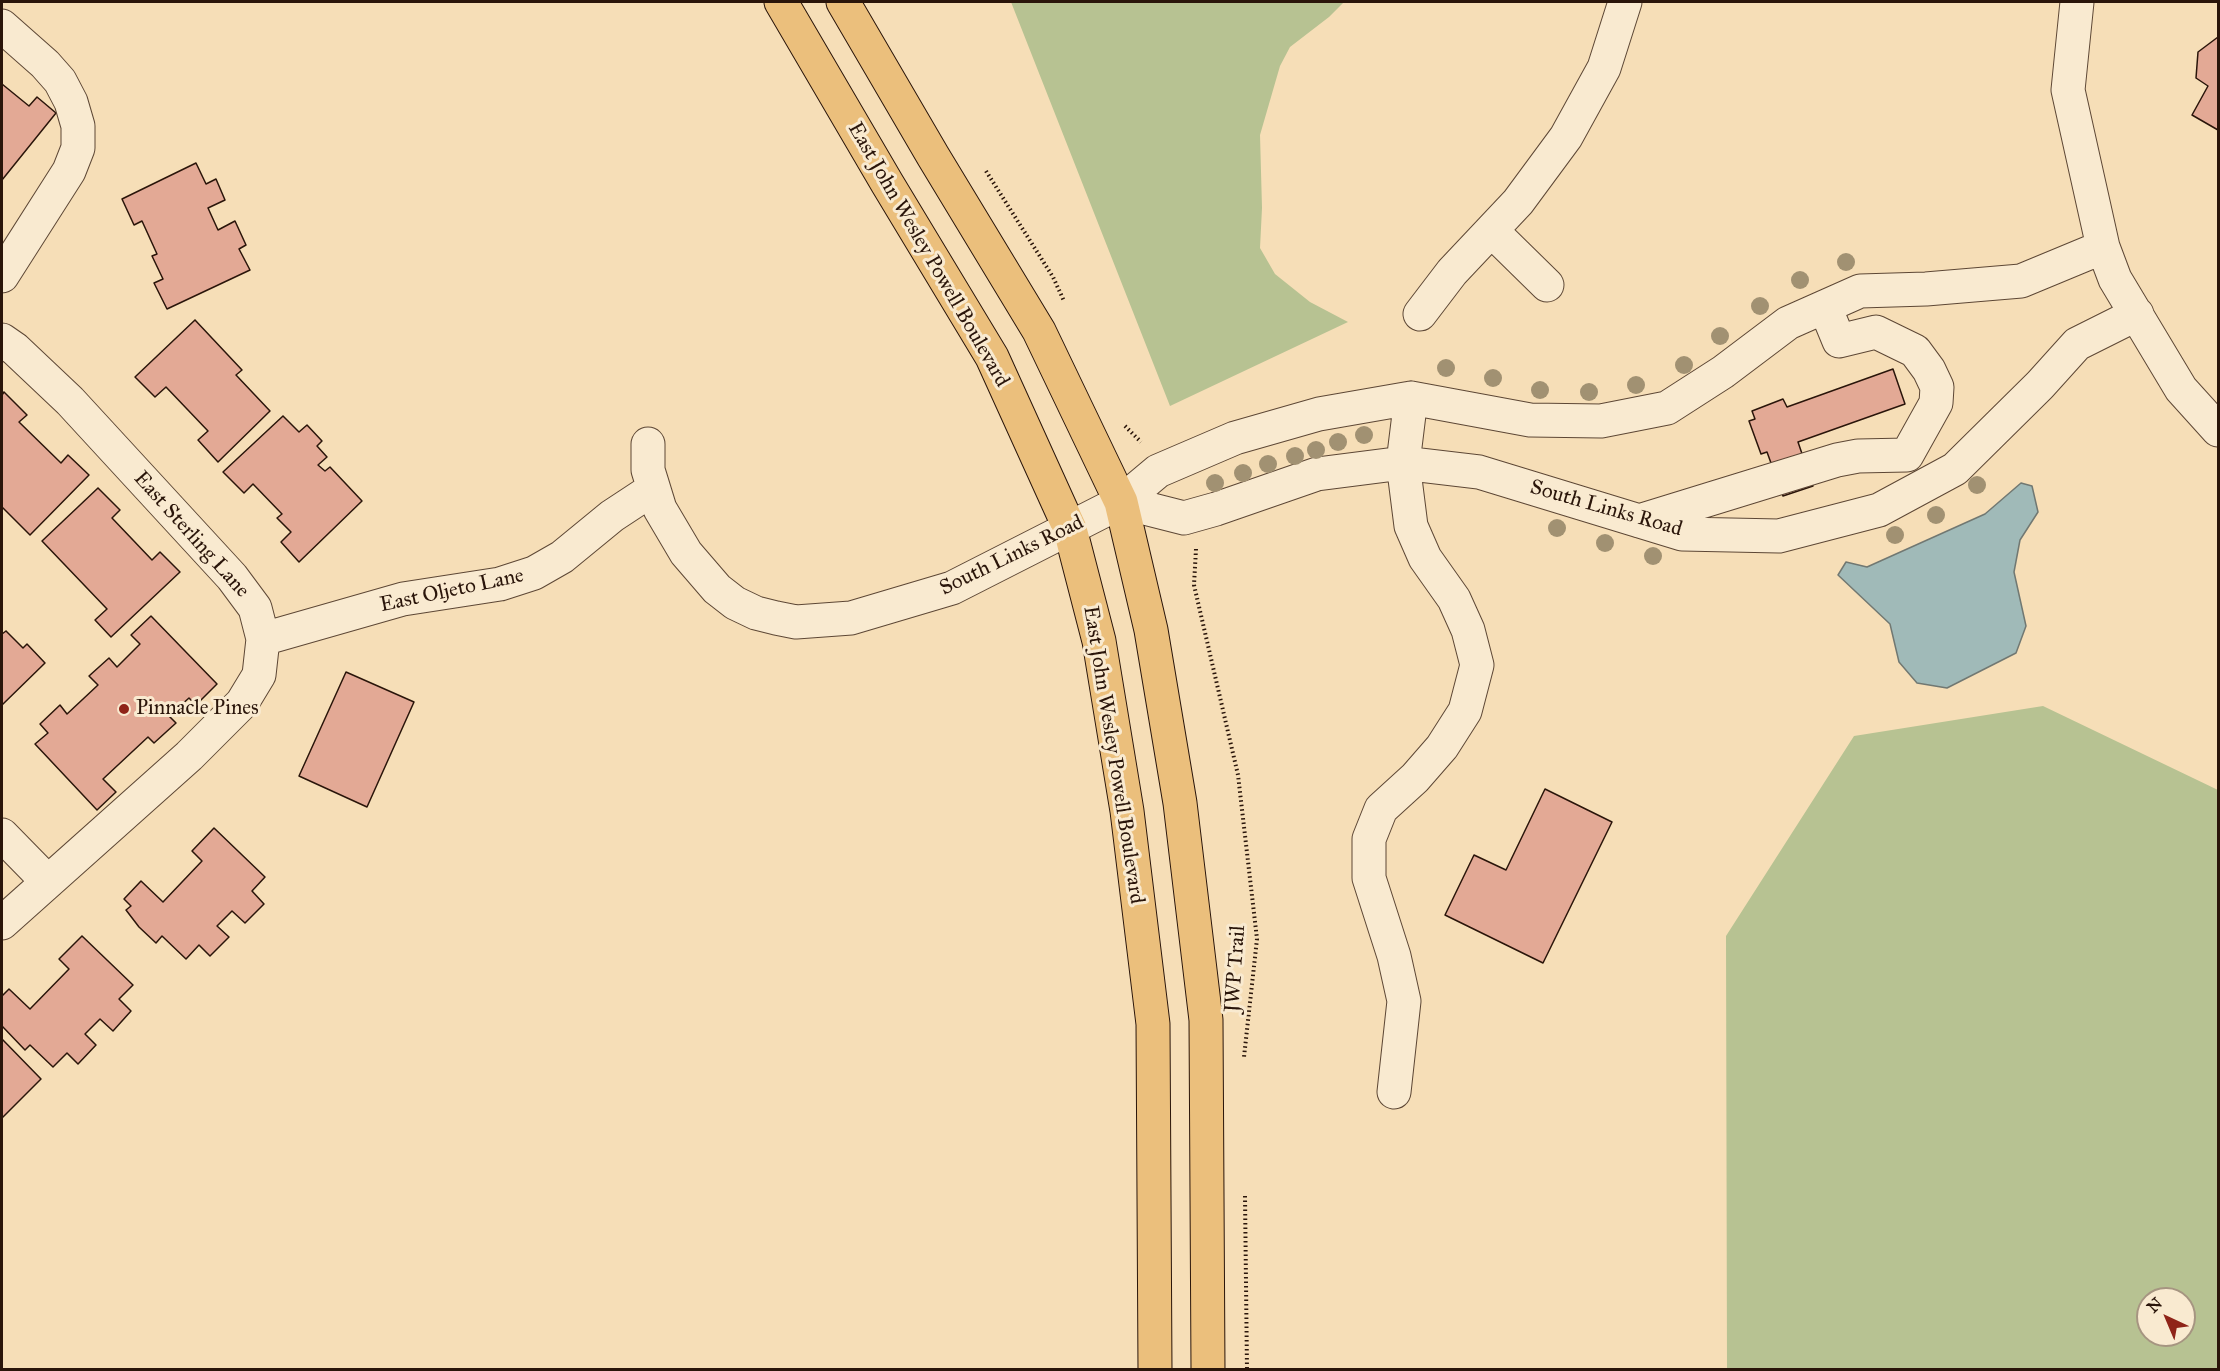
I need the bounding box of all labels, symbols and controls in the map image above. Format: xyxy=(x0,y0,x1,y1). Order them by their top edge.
street label: East John Wesley Powell Boulevard xyxy=(842,118,1014,392)
street label: East Sterling Lane xyxy=(128,467,254,603)
street label: South Links Road xyxy=(1527,475,1685,543)
street label: South Links Road xyxy=(936,510,1088,602)
street label: East Oljeto Lane xyxy=(378,563,526,619)
street label: East John Wesley Powell Boulevard xyxy=(1077,604,1149,906)
place label: Pinnacle Pines xyxy=(136,696,259,722)
marker: Pinnacle Pines xyxy=(117,702,131,716)
street label: JWP Trail xyxy=(1220,925,1252,1013)
north arrow xyxy=(2136,1287,2196,1347)
text: N xyxy=(2143,1294,2166,1317)

